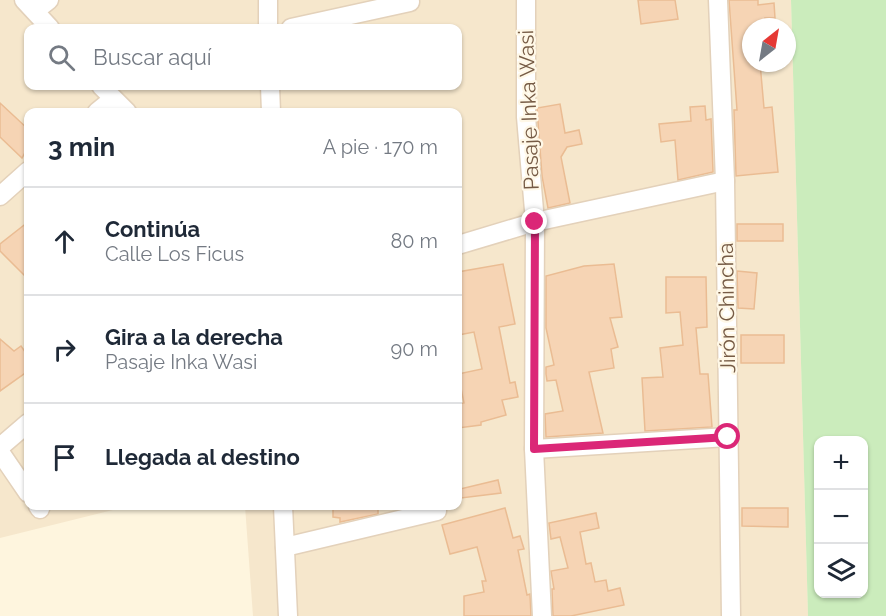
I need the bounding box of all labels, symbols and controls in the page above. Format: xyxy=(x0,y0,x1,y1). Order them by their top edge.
north arrow xyxy=(742,18,796,72)
search box xyxy=(24,24,462,90)
street label: Pasaje Inka Wasi xyxy=(513,30,544,190)
icon: search xyxy=(45,41,78,74)
text: Buscar aquí xyxy=(93,44,212,70)
text: 3 min xyxy=(48,132,115,162)
text: A pie · 170 m xyxy=(323,135,438,159)
route end xyxy=(521,208,547,234)
text: Continúa xyxy=(105,216,200,242)
icon: ahead xyxy=(48,225,81,258)
text: 80 m xyxy=(390,229,438,253)
text: Calle Los Ficus xyxy=(105,242,244,266)
street label: Jirón Chincha xyxy=(713,243,740,373)
text: Gira a la derecha xyxy=(105,324,283,350)
icon: right xyxy=(48,333,81,366)
text: 90 m xyxy=(391,337,438,361)
text: Pasaje Inka Wasi xyxy=(105,350,257,374)
route start xyxy=(714,423,740,449)
map controls xyxy=(814,436,868,598)
button: + xyxy=(814,436,868,490)
icon: arrive xyxy=(48,441,81,474)
text: Llegada al destino xyxy=(105,444,300,470)
button: − xyxy=(814,490,868,544)
button: layers xyxy=(814,544,868,598)

